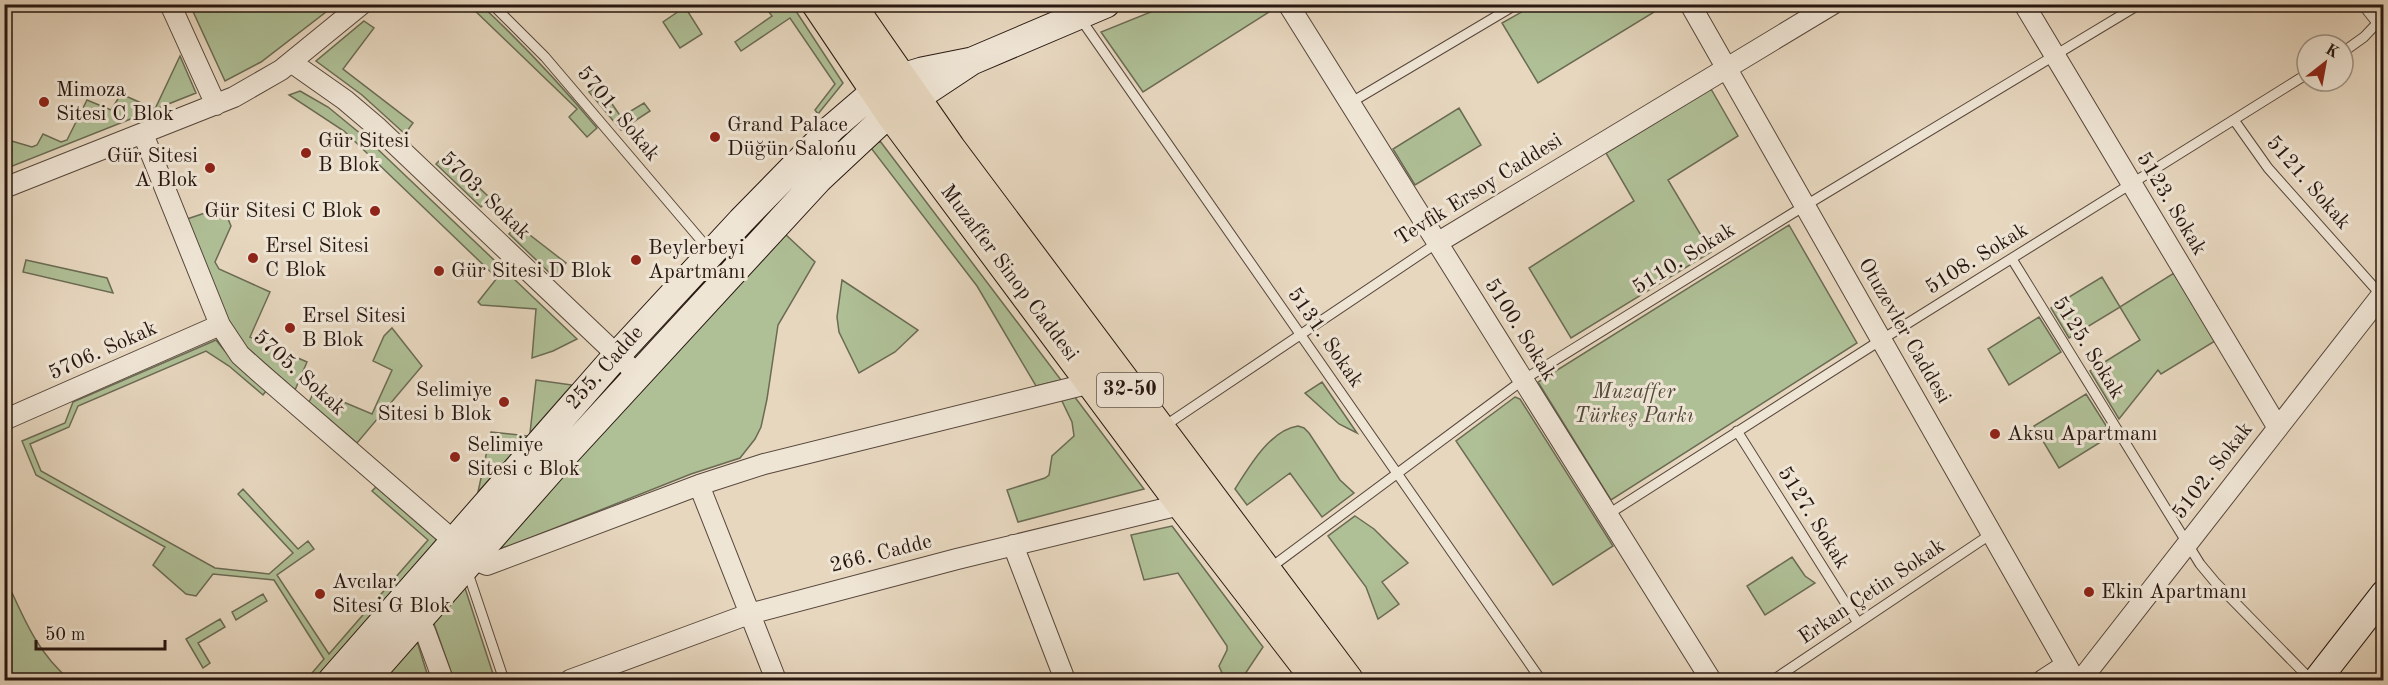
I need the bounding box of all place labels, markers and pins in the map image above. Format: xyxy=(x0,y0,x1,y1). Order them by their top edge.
place label: Mimoza Sitesi C Blok xyxy=(56,80,174,125)
marker: Mimoza Sitesi C Blok xyxy=(37,95,51,109)
place label: Grand Palace Düğün Salonu xyxy=(727,115,856,160)
marker: Grand Palace Düğün Salonu xyxy=(708,130,722,144)
place label: Gür Sitesi B Blok xyxy=(318,131,409,176)
place label: Gür Sitesi A Blok xyxy=(107,146,198,191)
marker: Gür Sitesi B Blok xyxy=(299,146,313,160)
marker: Gür Sitesi A Blok xyxy=(203,161,217,175)
place label: Gür Sitesi C Blok xyxy=(204,201,363,222)
marker: Gür Sitesi C Blok xyxy=(368,204,382,218)
place label: Ersel Sitesi C Blok xyxy=(265,236,369,281)
place label: Beylerbeyi Apartmanı xyxy=(648,238,745,283)
marker: Ersel Sitesi C Blok xyxy=(246,251,260,265)
marker: Beylerbeyi Apartmanı xyxy=(629,253,643,267)
place label: Gür Sitesi D Blok xyxy=(451,261,612,282)
marker: Gür Sitesi D Blok xyxy=(432,264,446,278)
place label: Ersel Sitesi B Blok xyxy=(302,306,406,351)
marker: Ersel Sitesi B Blok xyxy=(283,321,297,335)
place label: Selimiye Sitesi b Blok xyxy=(378,380,492,425)
marker: Selimiye Sitesi b Blok xyxy=(497,395,511,409)
place label: Aksu Apartmanı xyxy=(2007,424,2158,445)
marker: Aksu Apartmanı xyxy=(1988,427,2002,441)
place label: Selimiye Sitesi c Blok xyxy=(467,435,580,480)
marker: Selimiye Sitesi c Blok xyxy=(448,450,462,464)
place label: Avcılar Sitesi G Blok xyxy=(332,572,451,617)
place label: Ekin Apartmanı xyxy=(2101,582,2247,603)
marker: Ekin Apartmanı xyxy=(2082,585,2096,599)
marker: Avcılar Sitesi G Blok xyxy=(313,587,327,601)

